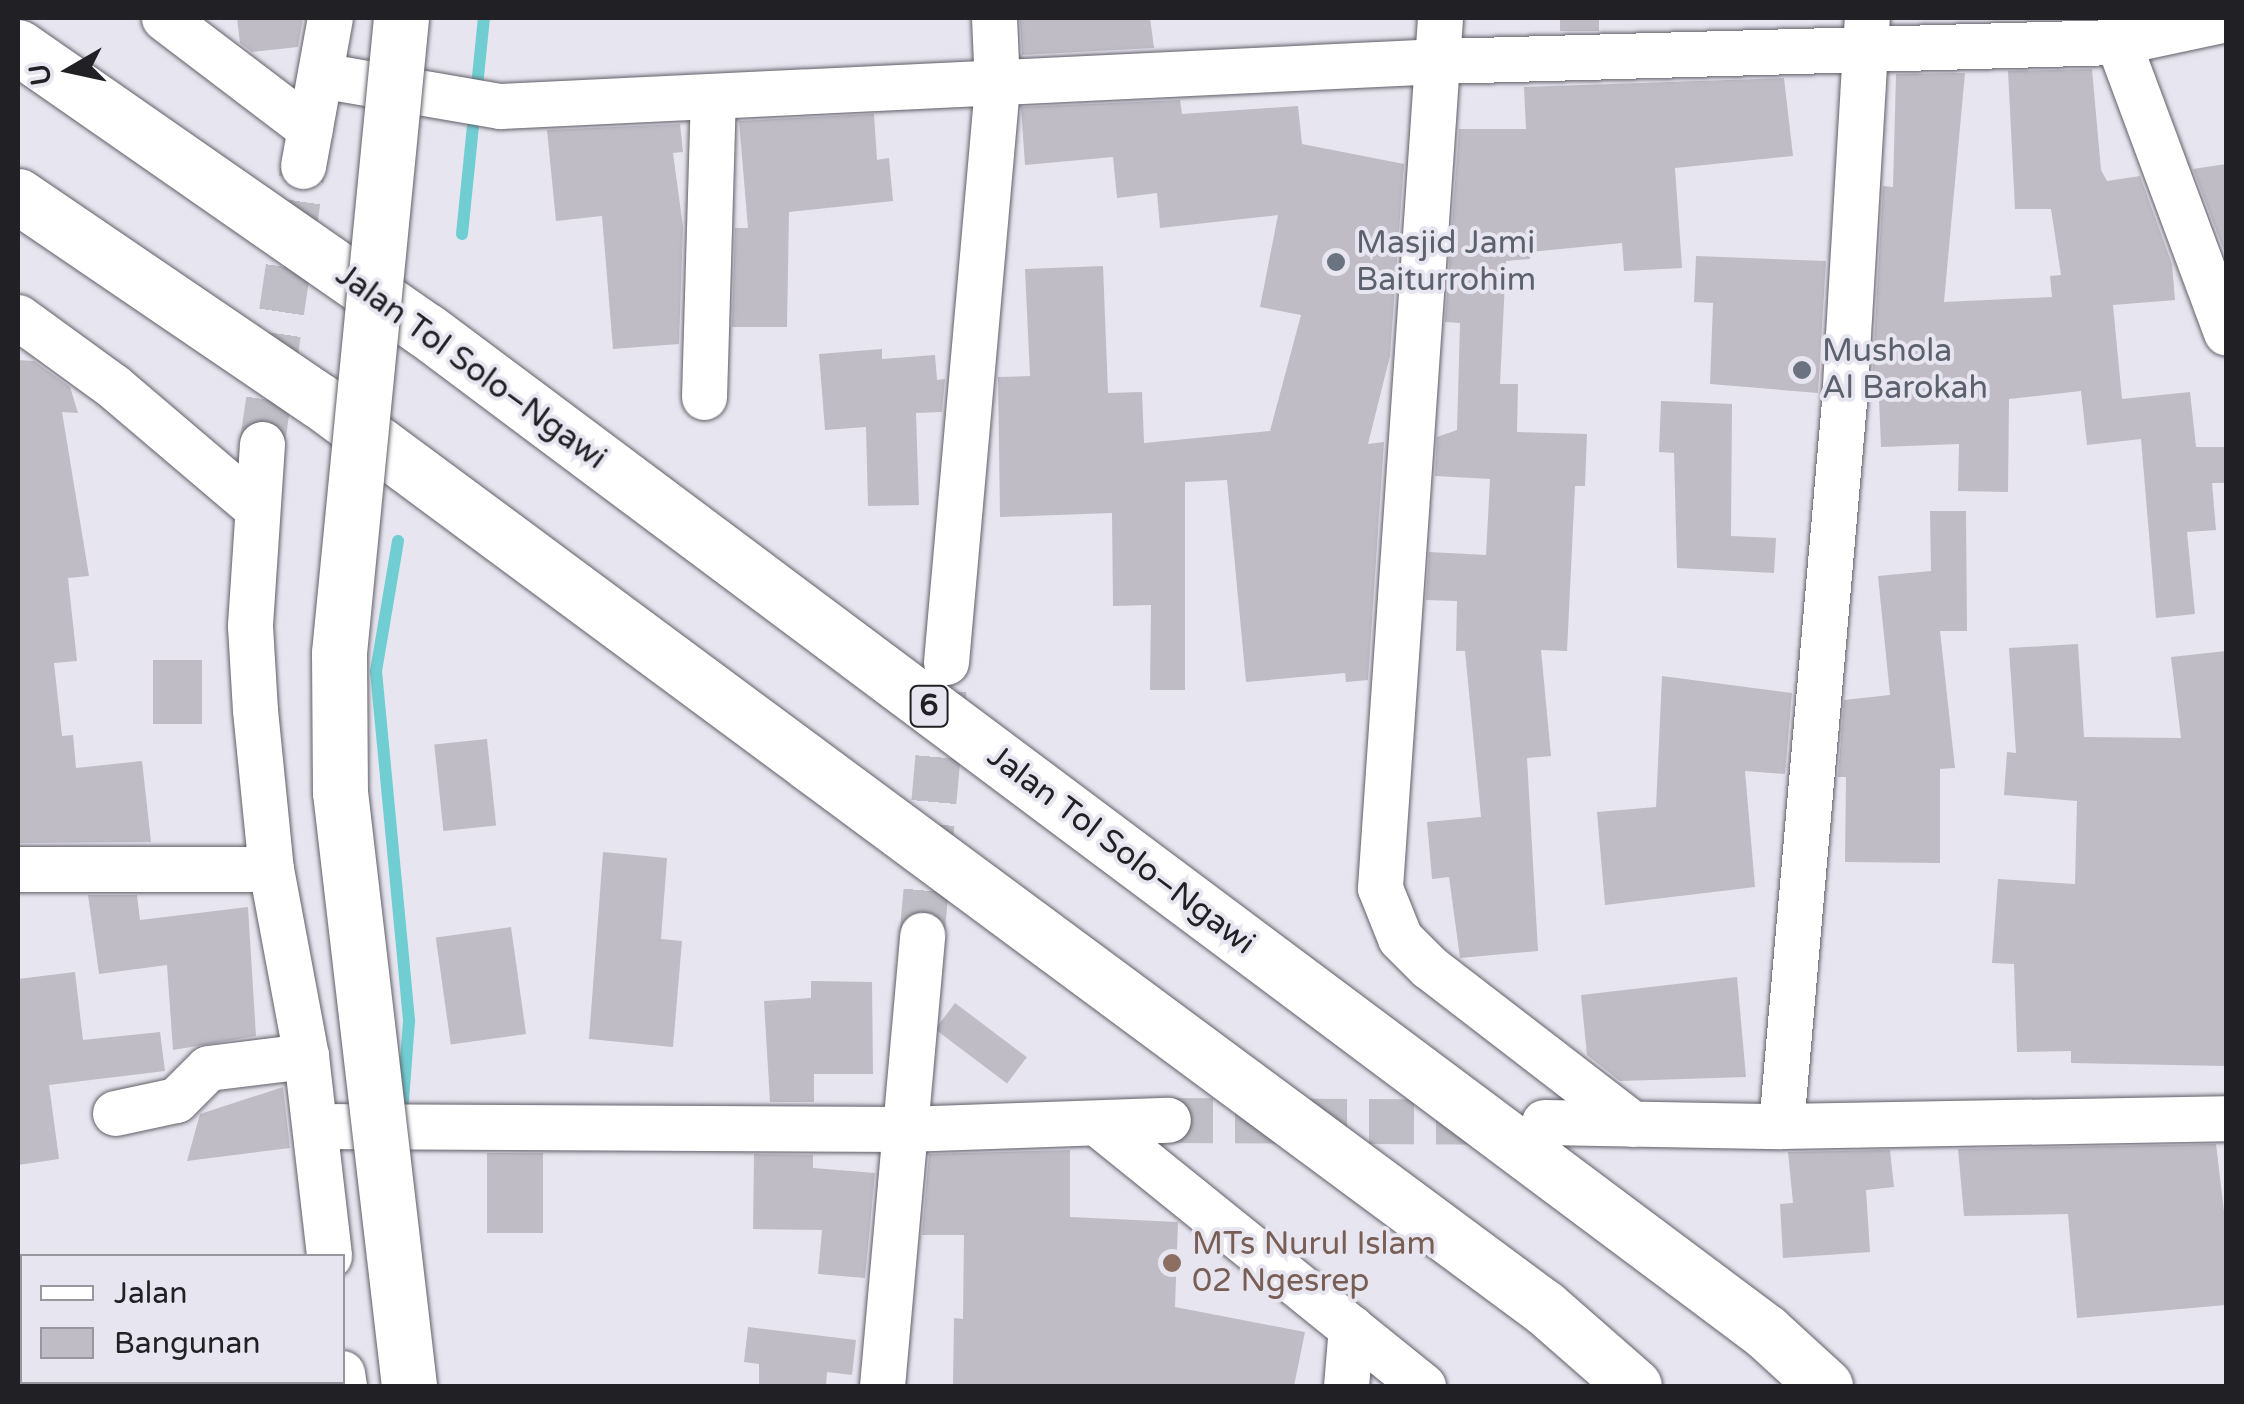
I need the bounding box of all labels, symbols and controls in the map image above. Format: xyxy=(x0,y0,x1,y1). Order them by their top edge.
north arrow xyxy=(20,20,120,120)
text: U xyxy=(22,62,59,88)
place label: Masjid Jami Baiturrohim xyxy=(1356,225,1536,300)
marker: Masjid Jami Baiturrohim xyxy=(1325,251,1347,273)
street label: Jalan Tol Solo–Ngawi xyxy=(328,256,614,478)
place label: Mushola Al Barokah xyxy=(1822,333,1988,408)
marker: Mushola Al Barokah xyxy=(1791,359,1813,381)
road number: 6 xyxy=(909,681,949,731)
street label: Jalan Tol Solo–Ngawi xyxy=(980,737,1262,963)
place label: MTs Nurul Islam 02 Ngesrep xyxy=(1192,1226,1436,1301)
marker: MTs Nurul Islam 02 Ngesrep xyxy=(1161,1252,1183,1274)
legend xyxy=(20,1254,345,1384)
text: Jalan xyxy=(114,1275,187,1312)
text: Bangunan xyxy=(114,1325,261,1362)

